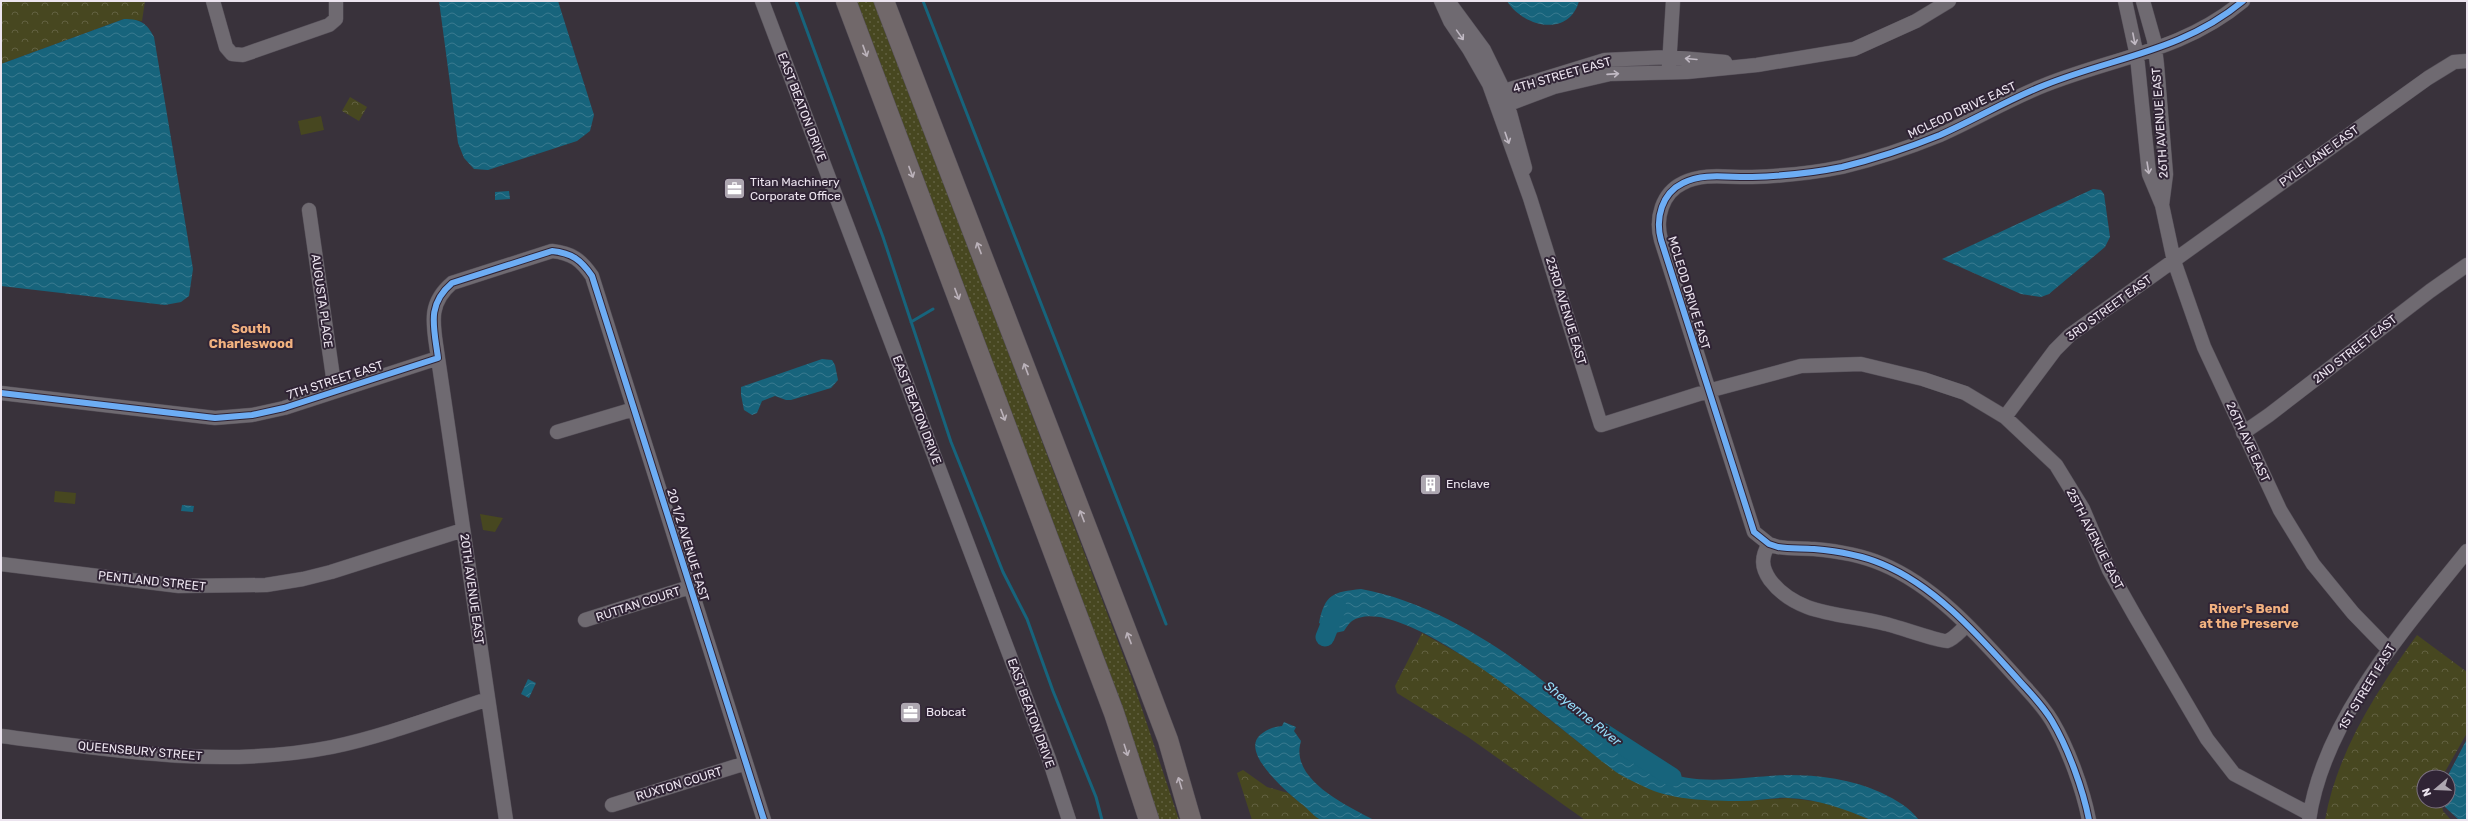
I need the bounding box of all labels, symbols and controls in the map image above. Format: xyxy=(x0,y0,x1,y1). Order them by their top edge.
one-way arrow xyxy=(1456,29,1464,40)
one-way arrow xyxy=(2130,32,2138,45)
one-way arrow xyxy=(862,44,870,56)
street label: EAST BEATON DRIVE xyxy=(775,51,829,163)
street label: 4TH STREET EAST xyxy=(1511,54,1613,96)
one-way arrow xyxy=(1685,55,1698,63)
street label: 26TH AVENUE EAST xyxy=(2149,67,2171,179)
one-way arrow xyxy=(1606,71,1619,78)
street label: MCLEOD DRIVE EAST xyxy=(1906,79,2018,141)
street label: PYLE LANE EAST xyxy=(2276,122,2362,190)
one-way arrow xyxy=(1503,131,1511,143)
one-way arrow xyxy=(2144,161,2152,174)
one-way arrow xyxy=(907,166,915,178)
place label: Titan Machinery Corporate Office xyxy=(750,175,841,203)
office icon: Titan Machinery Corporate Office xyxy=(721,176,747,202)
street label: MCLEOD DRIVE EAST xyxy=(1665,235,1713,351)
one-way arrow xyxy=(974,242,982,254)
street label: AUGUSTA PLACE xyxy=(308,253,336,349)
street label: 23RD AVENUE EAST xyxy=(1543,255,1589,367)
street label: 3RD STREET EAST xyxy=(2064,272,2154,344)
one-way arrow xyxy=(953,287,961,299)
street label: 2ND STREET EAST xyxy=(2310,312,2400,386)
district label: South Charleswood xyxy=(209,321,293,351)
street label: EAST BEATON DRIVE xyxy=(890,354,944,466)
street label: 7TH STREET EAST xyxy=(285,358,385,402)
one-way arrow xyxy=(1021,363,1029,375)
street label: 26TH AVE EAST xyxy=(2223,400,2273,484)
one-way arrow xyxy=(1000,409,1008,421)
building icon: Enclave xyxy=(1418,471,1444,497)
place label: Enclave xyxy=(1446,477,1490,491)
street label: 25TH AVENUE EAST xyxy=(2063,486,2127,592)
street label: 20 1/2 AVENUE EAST xyxy=(664,487,712,603)
one-way arrow xyxy=(1078,511,1086,523)
street label: 20TH AVENUE EAST xyxy=(457,533,487,645)
street label: PENTLAND STREET xyxy=(97,568,207,594)
street label: RUTTAN COURT xyxy=(594,584,682,624)
district label: River's Bend at the Preserve xyxy=(2199,601,2299,631)
one-way arrow xyxy=(1124,632,1132,644)
street label: 1ST STREET EAST xyxy=(2336,641,2398,733)
street label: EAST BEATON DRIVE xyxy=(1005,656,1057,770)
water label: Sheyenne River xyxy=(1541,678,1625,750)
office icon: Bobcat xyxy=(897,699,923,725)
place label: Bobcat xyxy=(926,705,966,719)
street label: QUEENSBURY STREET xyxy=(77,739,203,763)
one-way arrow xyxy=(1123,743,1130,756)
street label: RUXTON COURT xyxy=(634,764,724,804)
north arrow xyxy=(2416,769,2456,809)
one-way arrow xyxy=(1176,776,1183,789)
text: N xyxy=(2420,786,2434,798)

